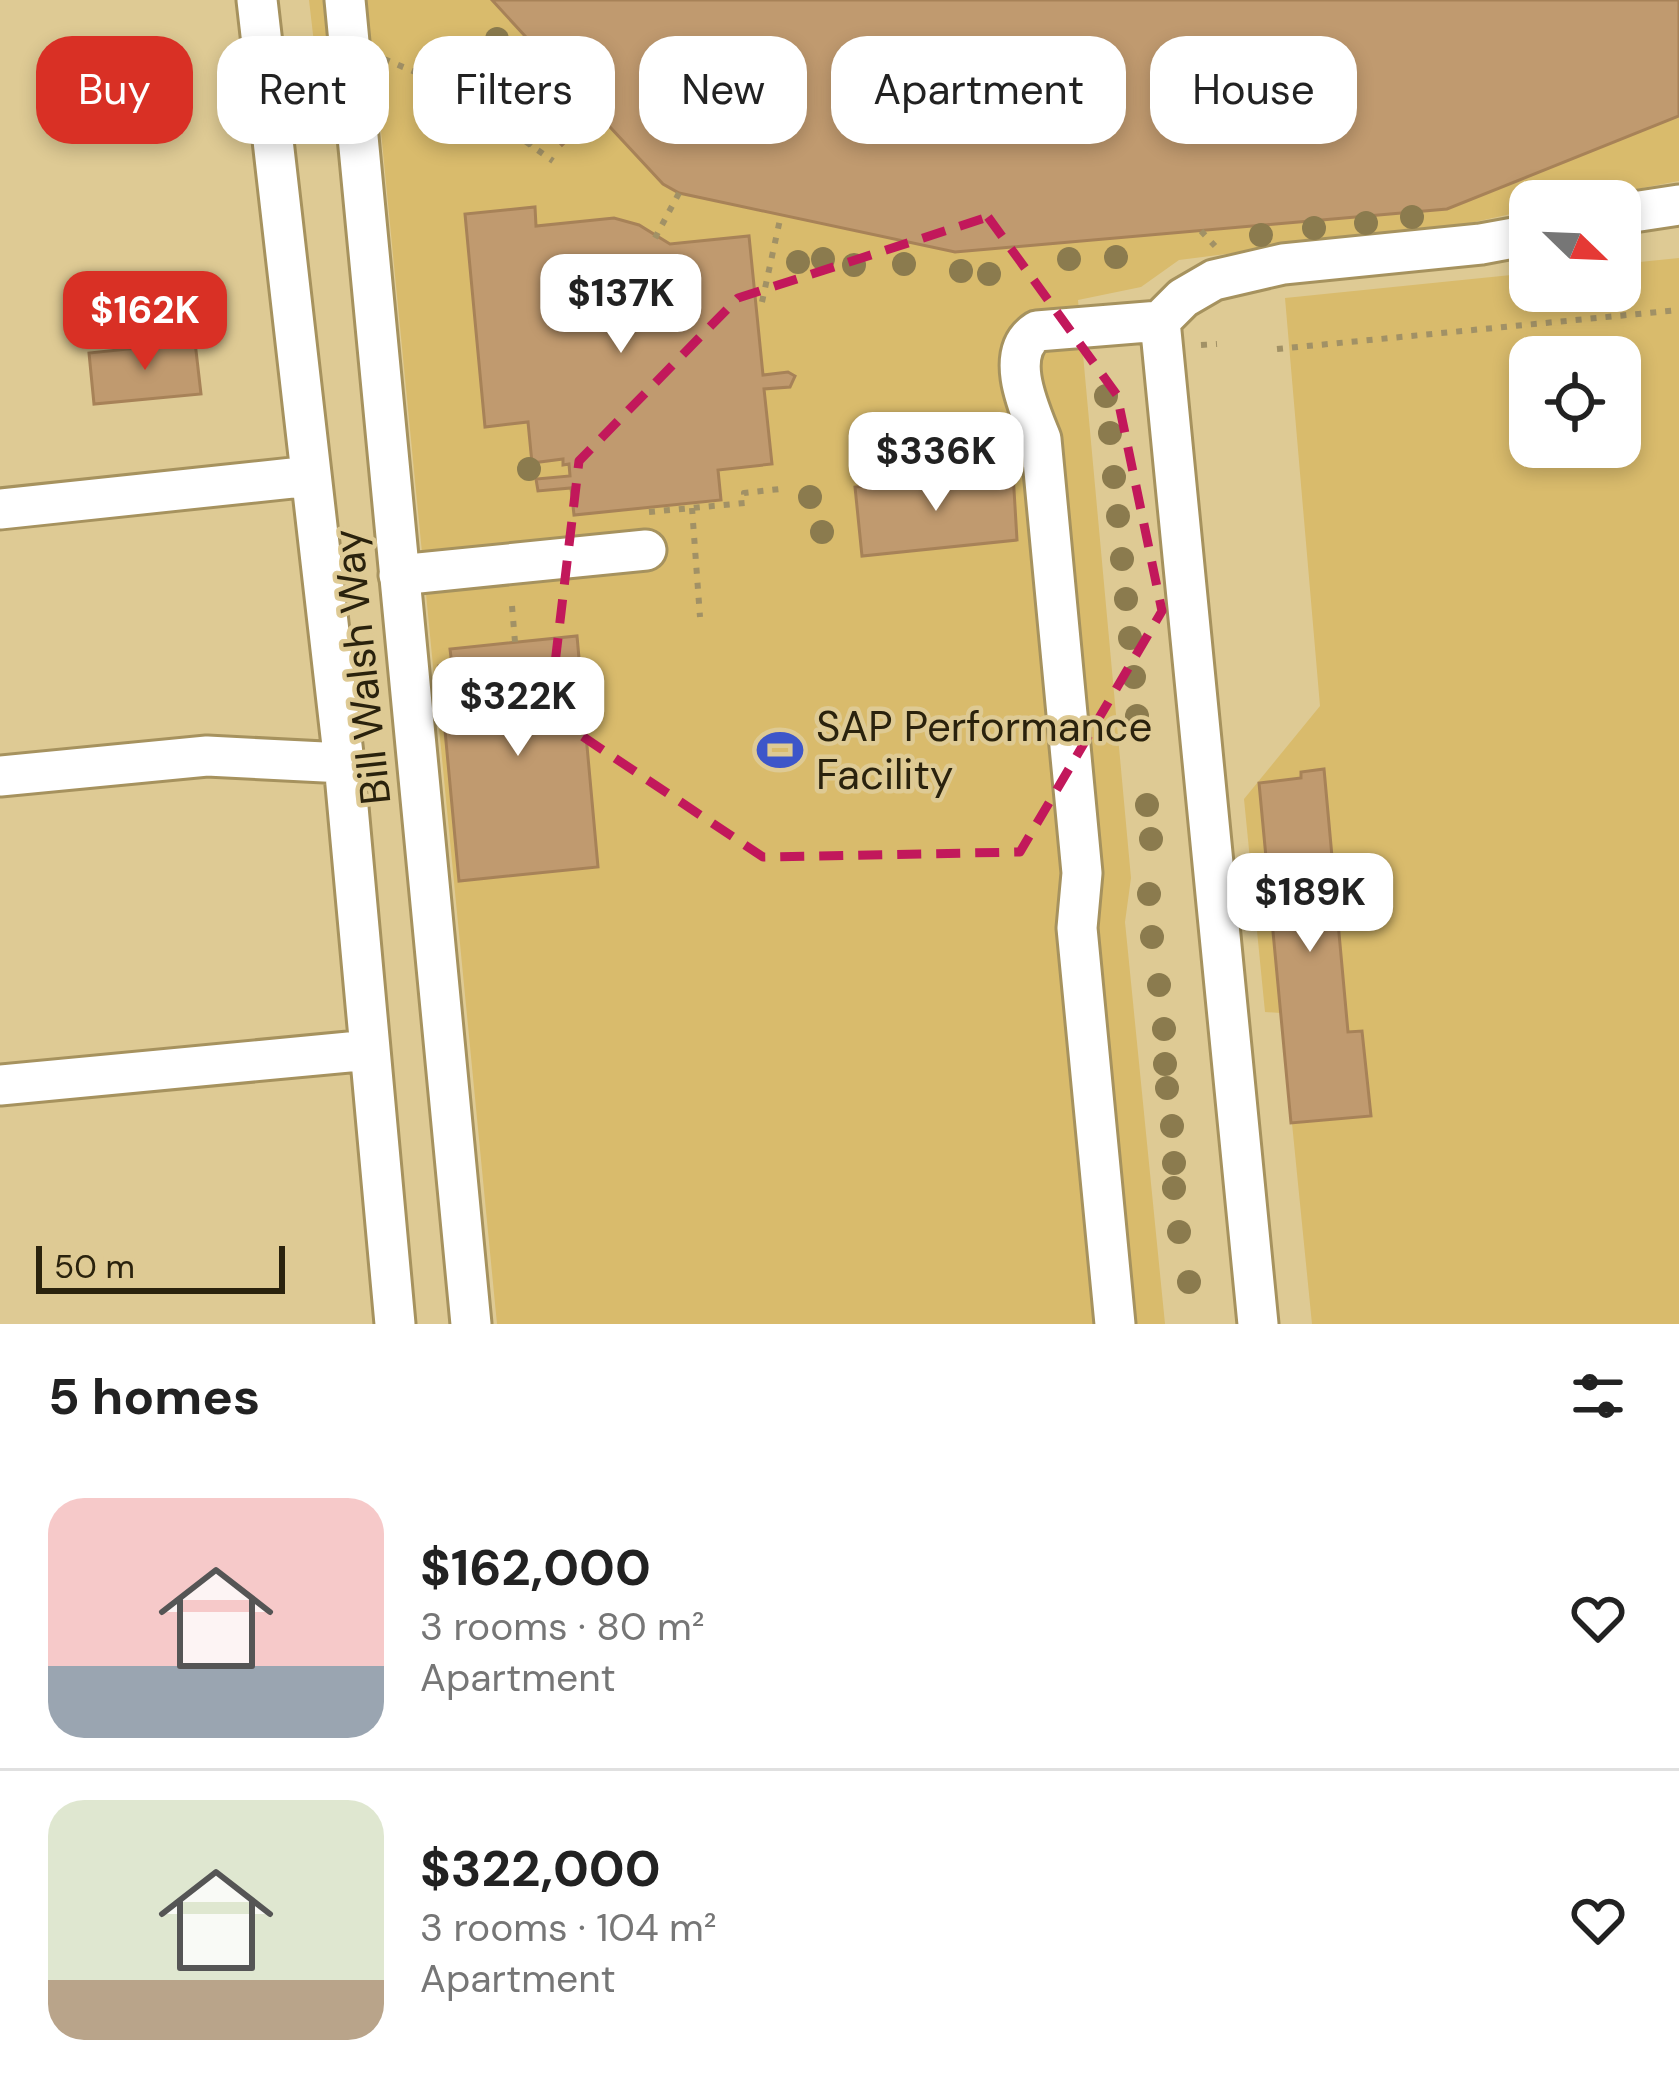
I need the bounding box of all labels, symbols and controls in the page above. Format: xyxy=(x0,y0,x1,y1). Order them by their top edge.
chip: Buy xyxy=(36,36,193,144)
chip: Rent xyxy=(217,36,389,144)
chip: Filters xyxy=(413,36,615,144)
chip: New xyxy=(639,36,807,144)
chip: Apartment xyxy=(831,36,1126,144)
chip: House xyxy=(1150,36,1357,144)
north arrow xyxy=(1509,180,1641,312)
map controls xyxy=(1509,180,1641,468)
pin: $137K xyxy=(537,254,705,356)
text: $137K xyxy=(567,267,675,318)
pin: $162K xyxy=(61,271,229,373)
text: $162K xyxy=(90,284,200,335)
button: locate xyxy=(1509,336,1641,468)
pin: $336K xyxy=(852,412,1020,514)
text: $336K xyxy=(876,425,996,476)
street label: Bill Walsh Way xyxy=(320,526,403,807)
pin: $322K xyxy=(434,657,602,759)
text: $322K xyxy=(459,670,577,721)
place label: SAP Performance Facility xyxy=(816,699,1152,802)
sports icon: SAP Performance Facility xyxy=(755,725,805,775)
pin: $189K xyxy=(1226,853,1394,955)
text: $189K xyxy=(1254,866,1366,917)
scale bar xyxy=(36,1240,285,1293)
text: 50 m xyxy=(54,1245,135,1288)
text: 5 homes xyxy=(48,1363,260,1430)
icon: filters xyxy=(1565,1363,1631,1429)
text: $162,000 xyxy=(420,1534,651,1601)
icon: home xyxy=(144,1546,288,1690)
icon: heart xyxy=(1565,1585,1631,1651)
text: 3 rooms · 80 m² xyxy=(420,1601,705,1652)
text: Apartment xyxy=(420,1652,616,1703)
text: $322,000 xyxy=(420,1835,661,1902)
icon: home xyxy=(144,1848,288,1992)
icon: heart xyxy=(1565,1887,1631,1953)
text: 3 rooms · 104 m² xyxy=(420,1902,717,1953)
text: Apartment xyxy=(420,1953,616,2004)

